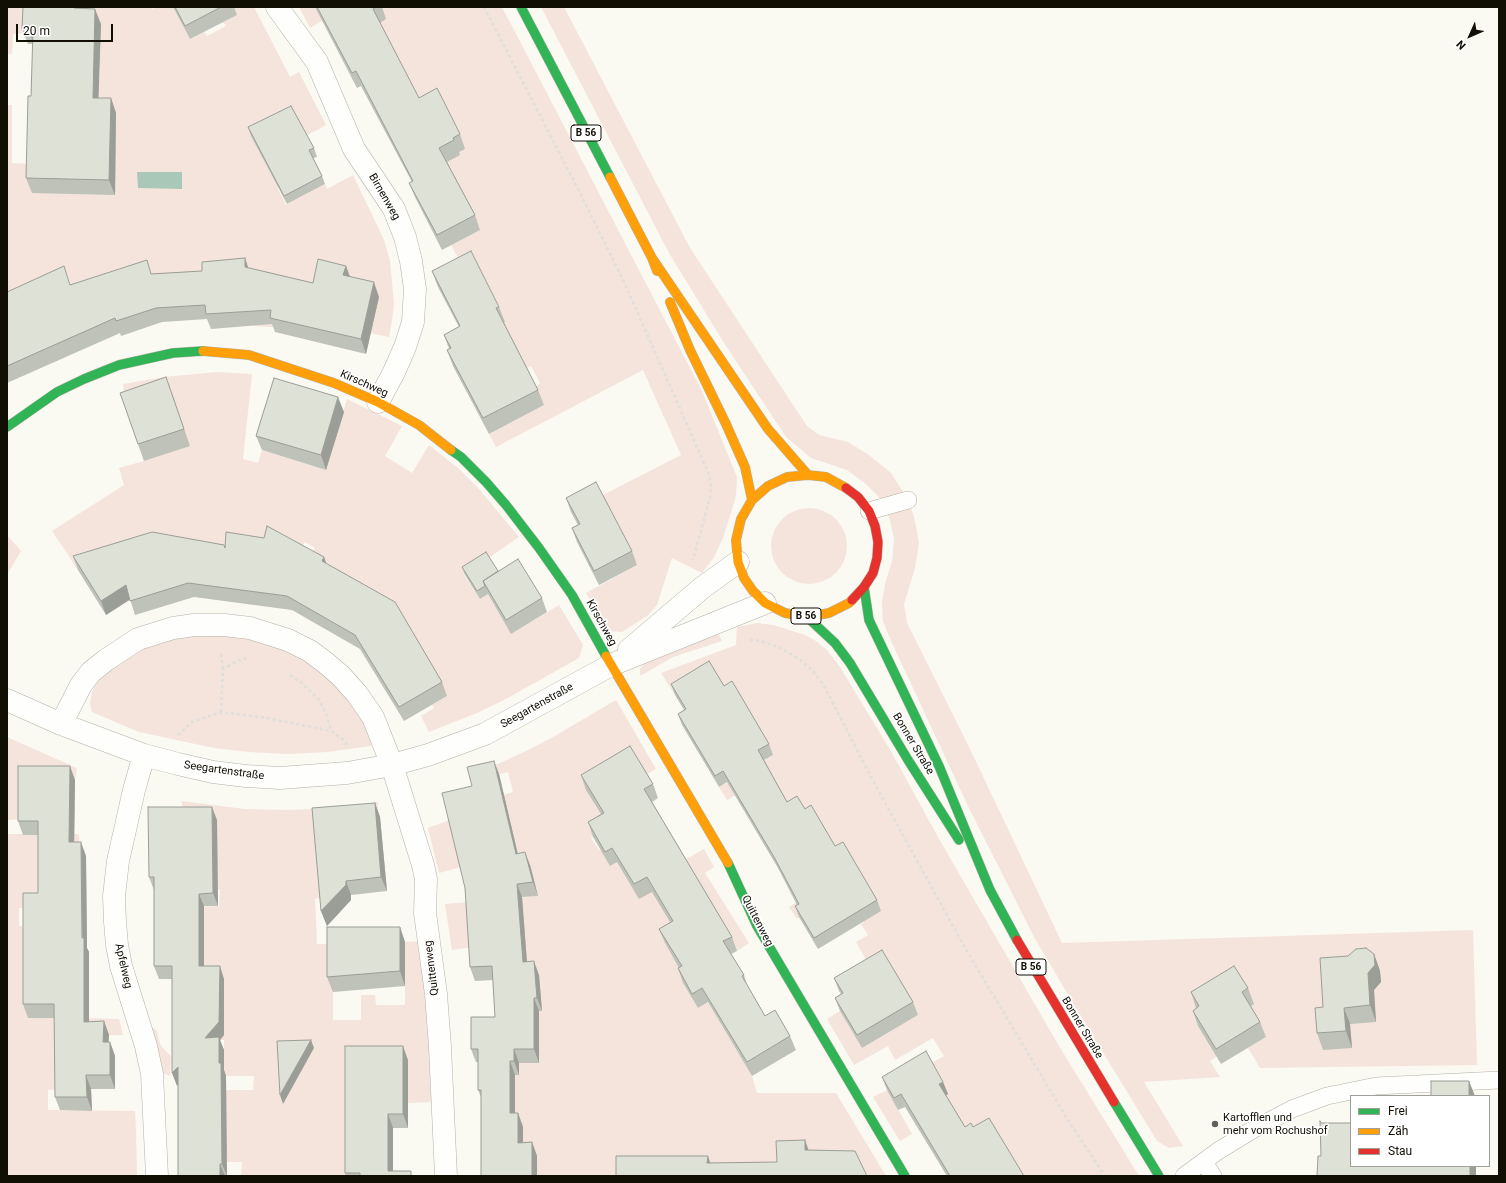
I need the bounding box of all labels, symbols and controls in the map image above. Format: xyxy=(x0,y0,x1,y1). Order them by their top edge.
scale bar xyxy=(18,16,115,42)
north arrow xyxy=(1450,16,1490,56)
text: 20 m xyxy=(23,24,50,38)
text: N xyxy=(1454,38,1469,52)
road number: B 56 xyxy=(571,125,601,141)
street label: Birnenweg xyxy=(365,171,403,223)
street label: Kirschweg xyxy=(338,368,390,400)
street label: Kirschweg xyxy=(583,597,619,649)
road number: B 56 xyxy=(791,608,821,624)
street label: Seegartenstraße xyxy=(498,681,576,731)
street label: Bonner Straße xyxy=(889,711,937,777)
street label: Seegartenstraße xyxy=(183,759,265,783)
street label: Quittenweg xyxy=(738,893,776,949)
street label: Quittenweg xyxy=(422,940,442,996)
street label: Apfelweg xyxy=(111,942,135,990)
road number: B 56 xyxy=(1016,959,1046,975)
street label: Bonner Straße xyxy=(1058,995,1106,1061)
legend xyxy=(1350,1095,1490,1167)
text: Frei xyxy=(1388,1104,1408,1118)
place label: Kartofflen und mehr vom Rochushof xyxy=(1223,1111,1328,1137)
marker: Kartofflen und mehr vom Rochushof xyxy=(1210,1119,1220,1129)
text: Zäh xyxy=(1388,1124,1408,1138)
text: Stau xyxy=(1388,1144,1412,1158)

